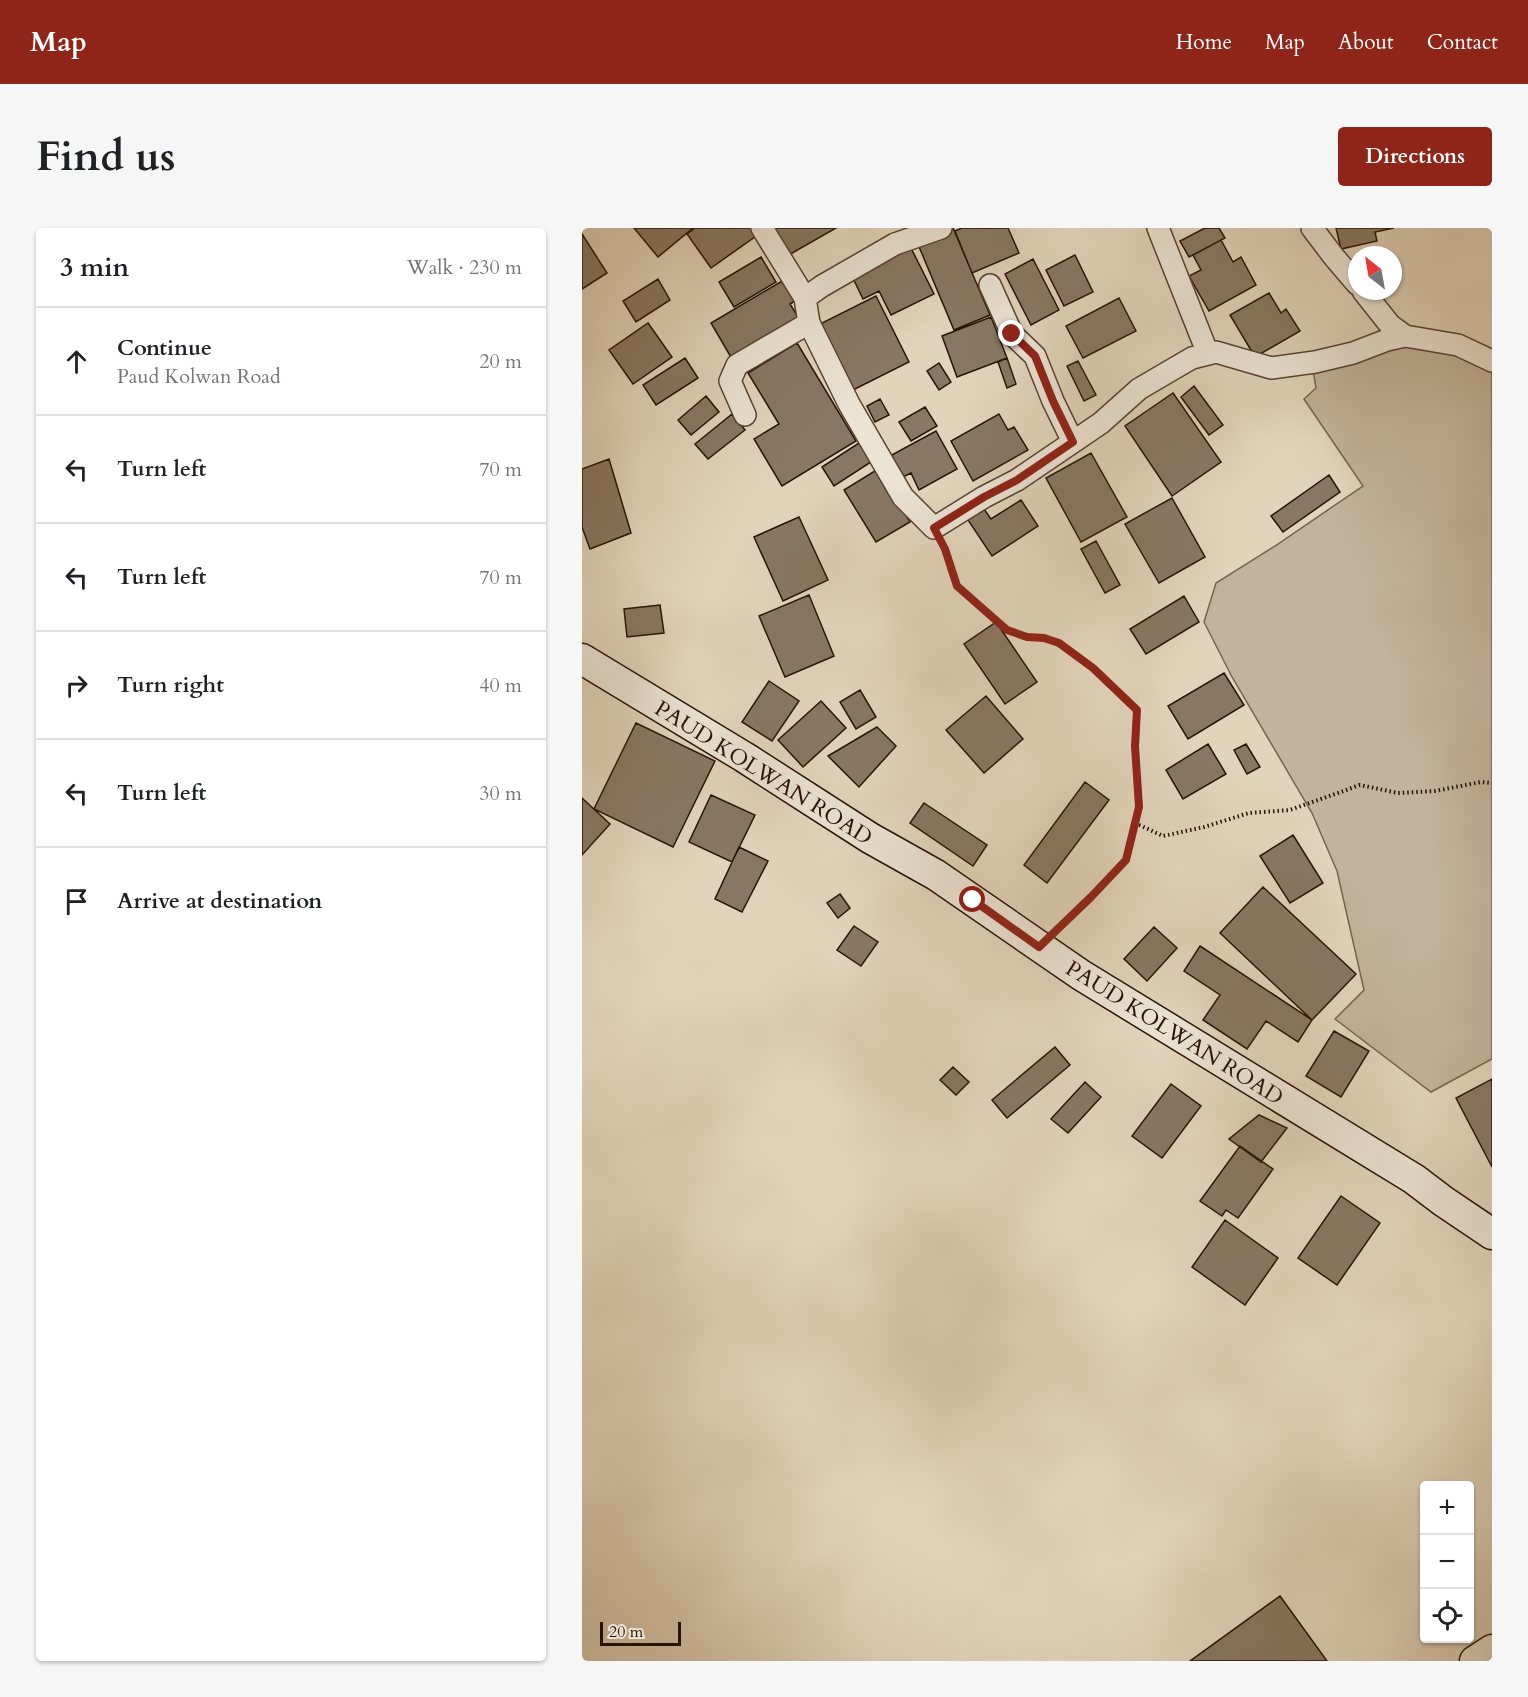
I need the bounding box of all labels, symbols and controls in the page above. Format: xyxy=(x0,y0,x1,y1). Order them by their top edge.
text: Map xyxy=(30,23,87,61)
text: Home xyxy=(1176,28,1232,57)
text: Map xyxy=(1265,28,1305,57)
text: About xyxy=(1338,28,1394,57)
text: Contact xyxy=(1427,28,1498,57)
button: Directions xyxy=(1338,127,1492,186)
text: Find us xyxy=(36,128,176,185)
north arrow xyxy=(1348,246,1402,300)
text: 3 min xyxy=(60,250,129,285)
text: Walk · 230 m xyxy=(407,254,522,281)
route end xyxy=(998,320,1024,346)
text: Continue xyxy=(117,333,212,363)
icon: ahead xyxy=(60,345,93,378)
text: 20 m xyxy=(479,348,522,375)
text: Paud Kolwan Road xyxy=(117,363,281,390)
icon: left xyxy=(60,453,93,486)
text: Turn left xyxy=(117,454,206,484)
text: 70 m xyxy=(479,456,522,483)
icon: left xyxy=(60,561,93,594)
text: Turn left xyxy=(117,562,206,592)
text: 70 m xyxy=(479,564,522,591)
icon: right xyxy=(60,669,93,702)
text: Turn right xyxy=(117,670,224,700)
text: 40 m xyxy=(479,672,522,699)
street label: PAUD KOLWAN ROAD xyxy=(649,693,878,852)
icon: left xyxy=(60,777,93,810)
text: Turn left xyxy=(117,778,206,808)
text: 30 m xyxy=(479,780,522,807)
icon: arrive xyxy=(60,885,93,918)
text: Arrive at destination xyxy=(117,886,322,916)
route start xyxy=(959,886,985,912)
street label: PAUD KOLWAN ROAD xyxy=(1060,953,1289,1112)
map controls xyxy=(1420,1481,1474,1643)
button: + xyxy=(1420,1481,1474,1535)
button: − xyxy=(1420,1535,1474,1589)
button: locate xyxy=(1420,1589,1474,1643)
scale bar xyxy=(600,1619,681,1646)
text: 20 m xyxy=(609,1621,643,1643)

